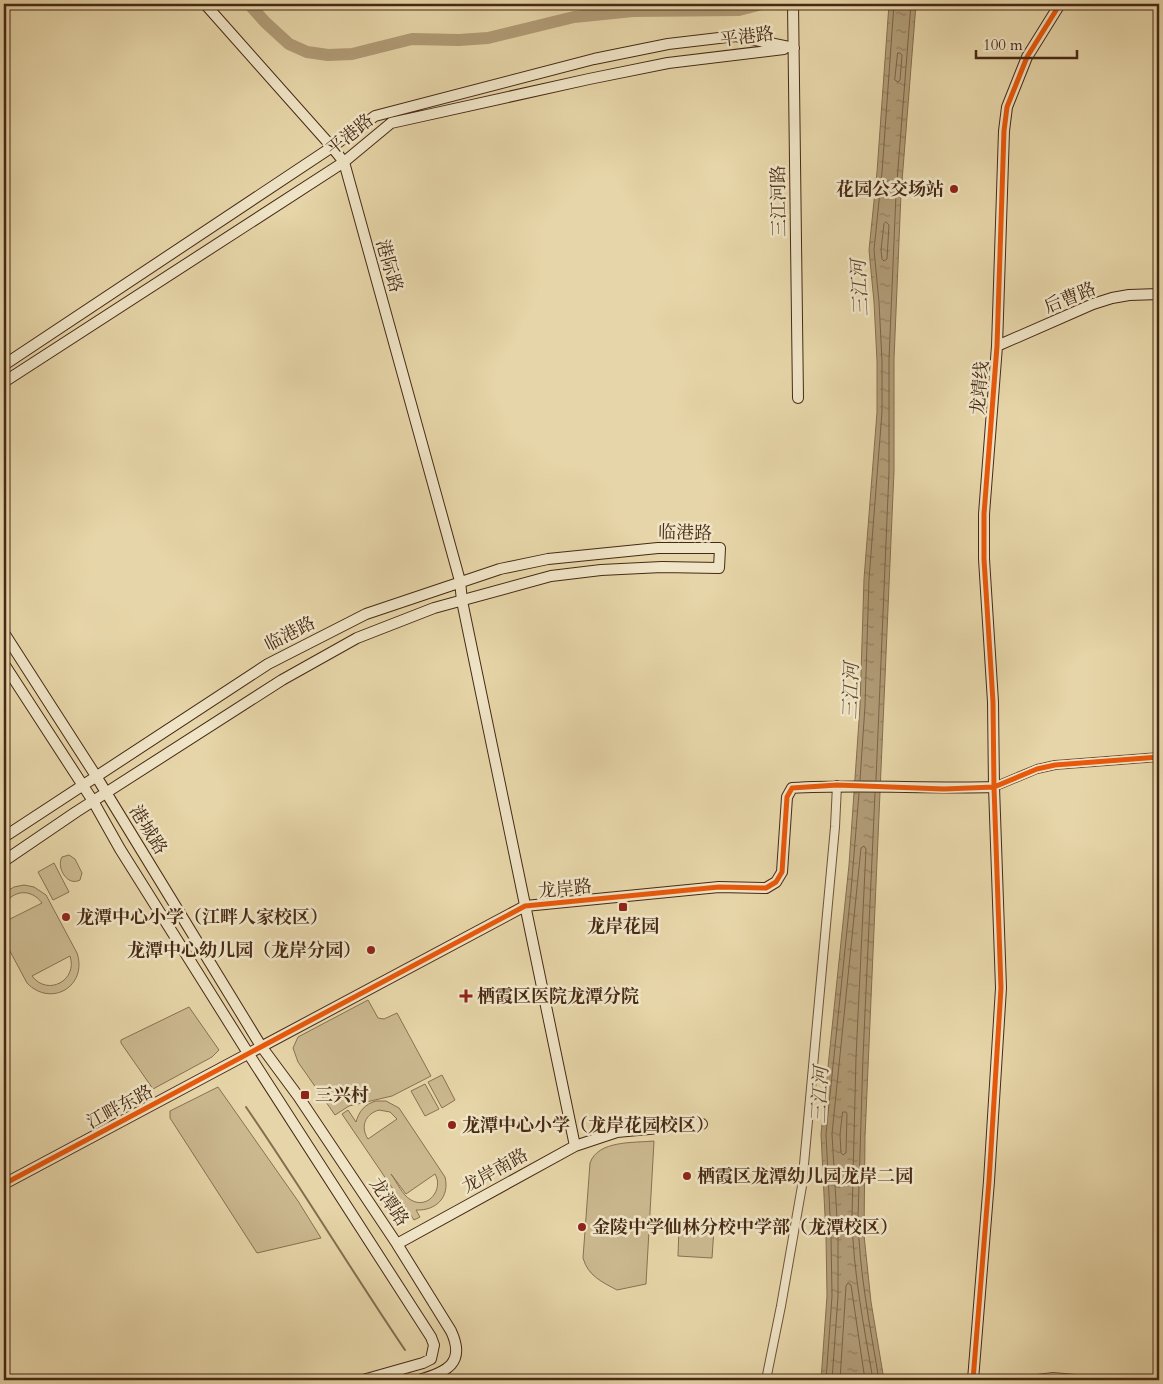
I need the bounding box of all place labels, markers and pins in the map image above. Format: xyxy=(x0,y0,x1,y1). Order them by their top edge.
place label: 花园公交场站 xyxy=(836,177,944,202)
marker: 花园公交场站 xyxy=(948,183,960,195)
marker: 龙岸花园 xyxy=(617,901,629,913)
place label: 龙潭中心小学（江畔人家校区） xyxy=(76,905,328,930)
marker: 龙潭中心小学（江畔人家校区） xyxy=(60,911,72,923)
place label: 龙岸花园 xyxy=(587,914,659,939)
place label: 龙潭中心幼儿园（龙岸分园） xyxy=(127,938,361,963)
marker: 龙潭中心幼儿园（龙岸分园） xyxy=(365,944,377,956)
place label: 栖霞区医院龙潭分院 xyxy=(477,984,639,1009)
marker: 栖霞区医院龙潭分院 xyxy=(459,989,473,1003)
place label: 三兴村 xyxy=(315,1083,369,1108)
marker: 三兴村 xyxy=(299,1089,311,1101)
place label: 龙潭中心小学（龙岸花园校区） xyxy=(462,1113,714,1138)
marker: 龙潭中心小学（龙岸花园校区） xyxy=(446,1119,458,1131)
place label: 栖霞区龙潭幼儿园龙岸二园 xyxy=(697,1164,913,1189)
marker: 栖霞区龙潭幼儿园龙岸二园 xyxy=(681,1170,693,1182)
place label: 金陵中学仙林分校中学部（龙潭校区） xyxy=(592,1215,898,1240)
marker: 金陵中学仙林分校中学部（龙潭校区） xyxy=(576,1221,588,1233)

